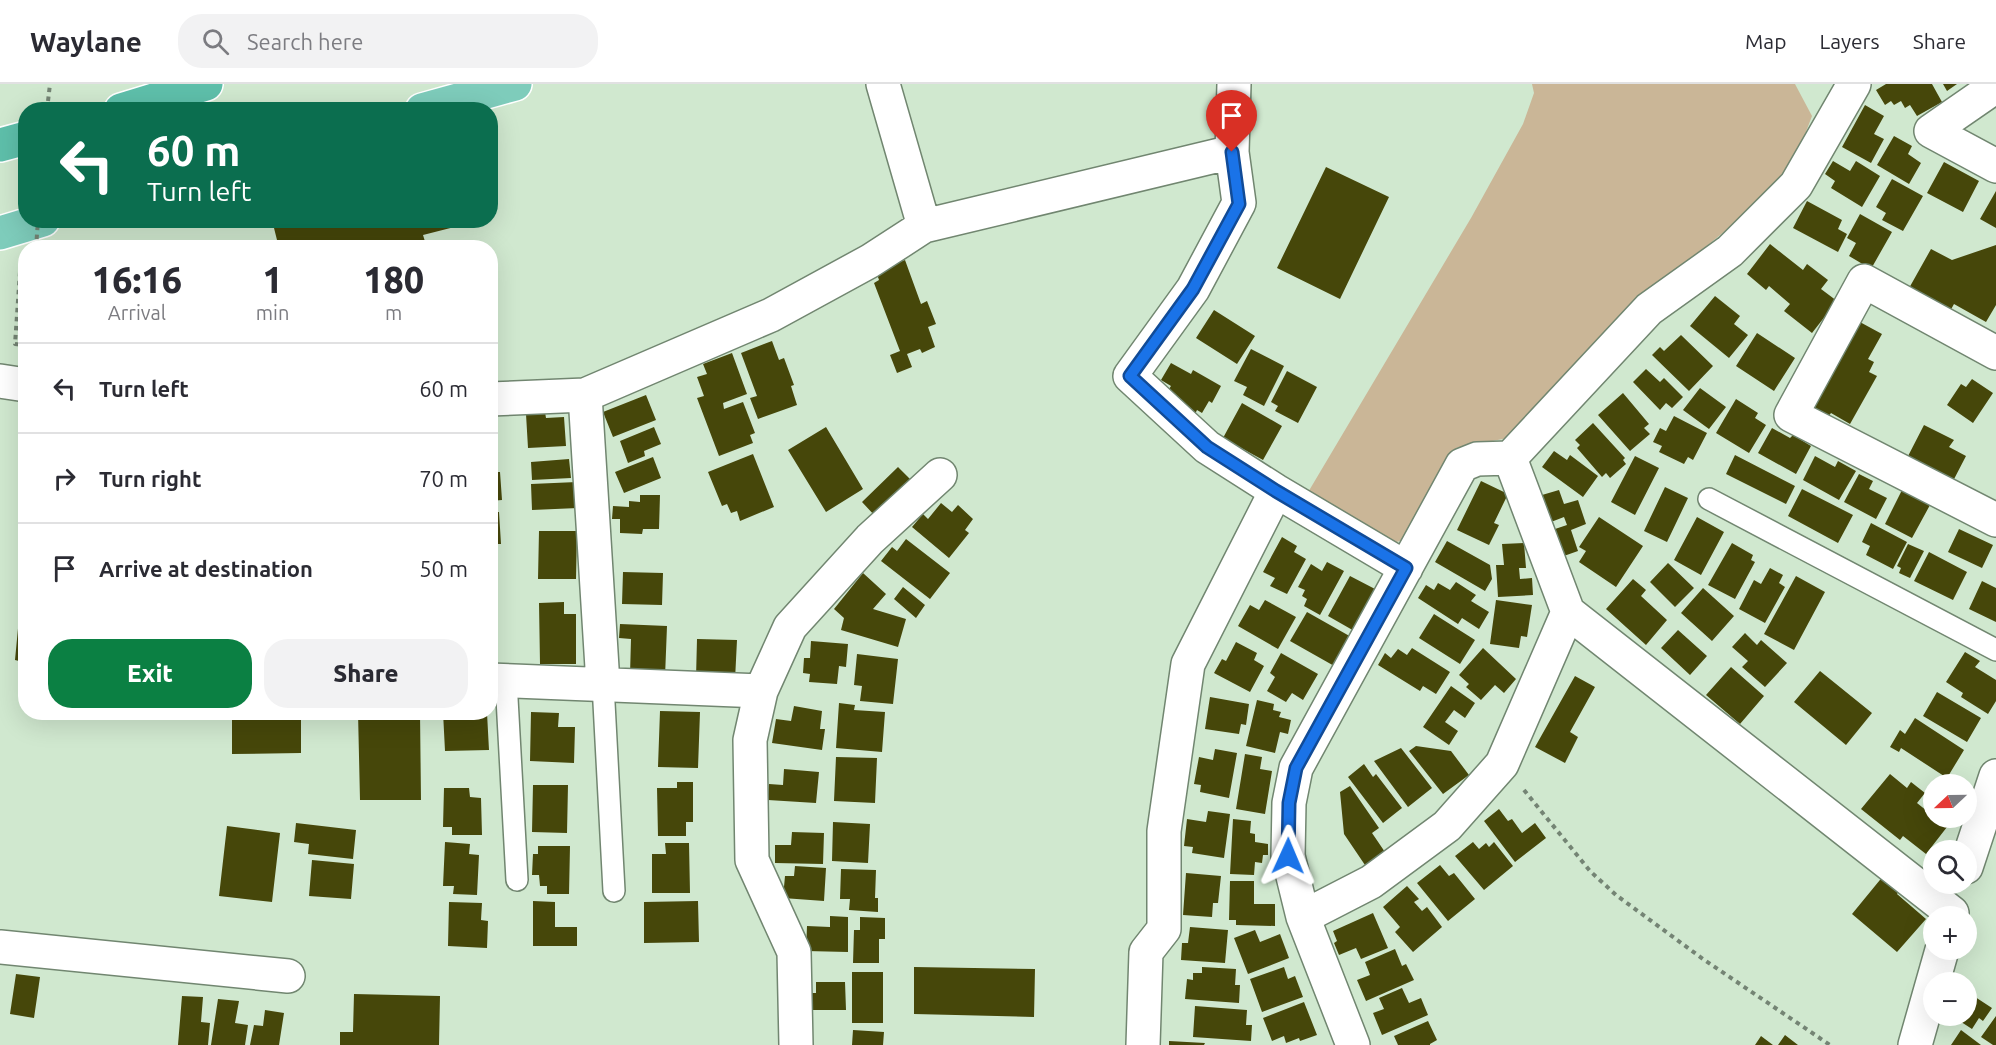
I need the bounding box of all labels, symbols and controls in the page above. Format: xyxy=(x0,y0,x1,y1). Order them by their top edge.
search box xyxy=(178,14,598,68)
icon: search xyxy=(199,25,232,58)
text: Waylane xyxy=(30,26,142,57)
text: Search here xyxy=(247,29,363,54)
text: Map xyxy=(1745,29,1786,53)
text: Layers xyxy=(1819,29,1880,53)
text: Share xyxy=(1913,29,1966,53)
pin xyxy=(1206,90,1257,152)
icon: arrive xyxy=(1215,99,1248,132)
icon: left xyxy=(48,126,126,204)
text: 60 m xyxy=(147,127,241,174)
text: Turn left xyxy=(147,176,251,206)
text: 16:16 xyxy=(92,259,182,300)
text: 1 xyxy=(262,259,283,300)
text: 180 xyxy=(363,259,424,300)
text: Arrival xyxy=(108,301,166,324)
text: min xyxy=(256,301,289,324)
text: m xyxy=(385,301,402,324)
icon: left xyxy=(48,372,81,405)
text: Turn left xyxy=(99,376,189,401)
text: 60 m xyxy=(419,376,468,401)
icon: right xyxy=(48,462,81,495)
text: Turn right xyxy=(99,466,201,491)
text: 70 m xyxy=(419,466,468,491)
icon: arrive xyxy=(48,552,81,585)
text: Arrive at destination xyxy=(99,556,313,581)
text: 50 m xyxy=(419,556,468,581)
button: Exit xyxy=(48,639,252,708)
button: Share xyxy=(264,639,468,708)
north arrow xyxy=(1923,774,1977,828)
map controls xyxy=(1923,774,1977,1026)
position arrow xyxy=(1256,824,1320,888)
button: search xyxy=(1923,840,1977,894)
button: + xyxy=(1923,906,1977,960)
button: − xyxy=(1923,972,1977,1026)

